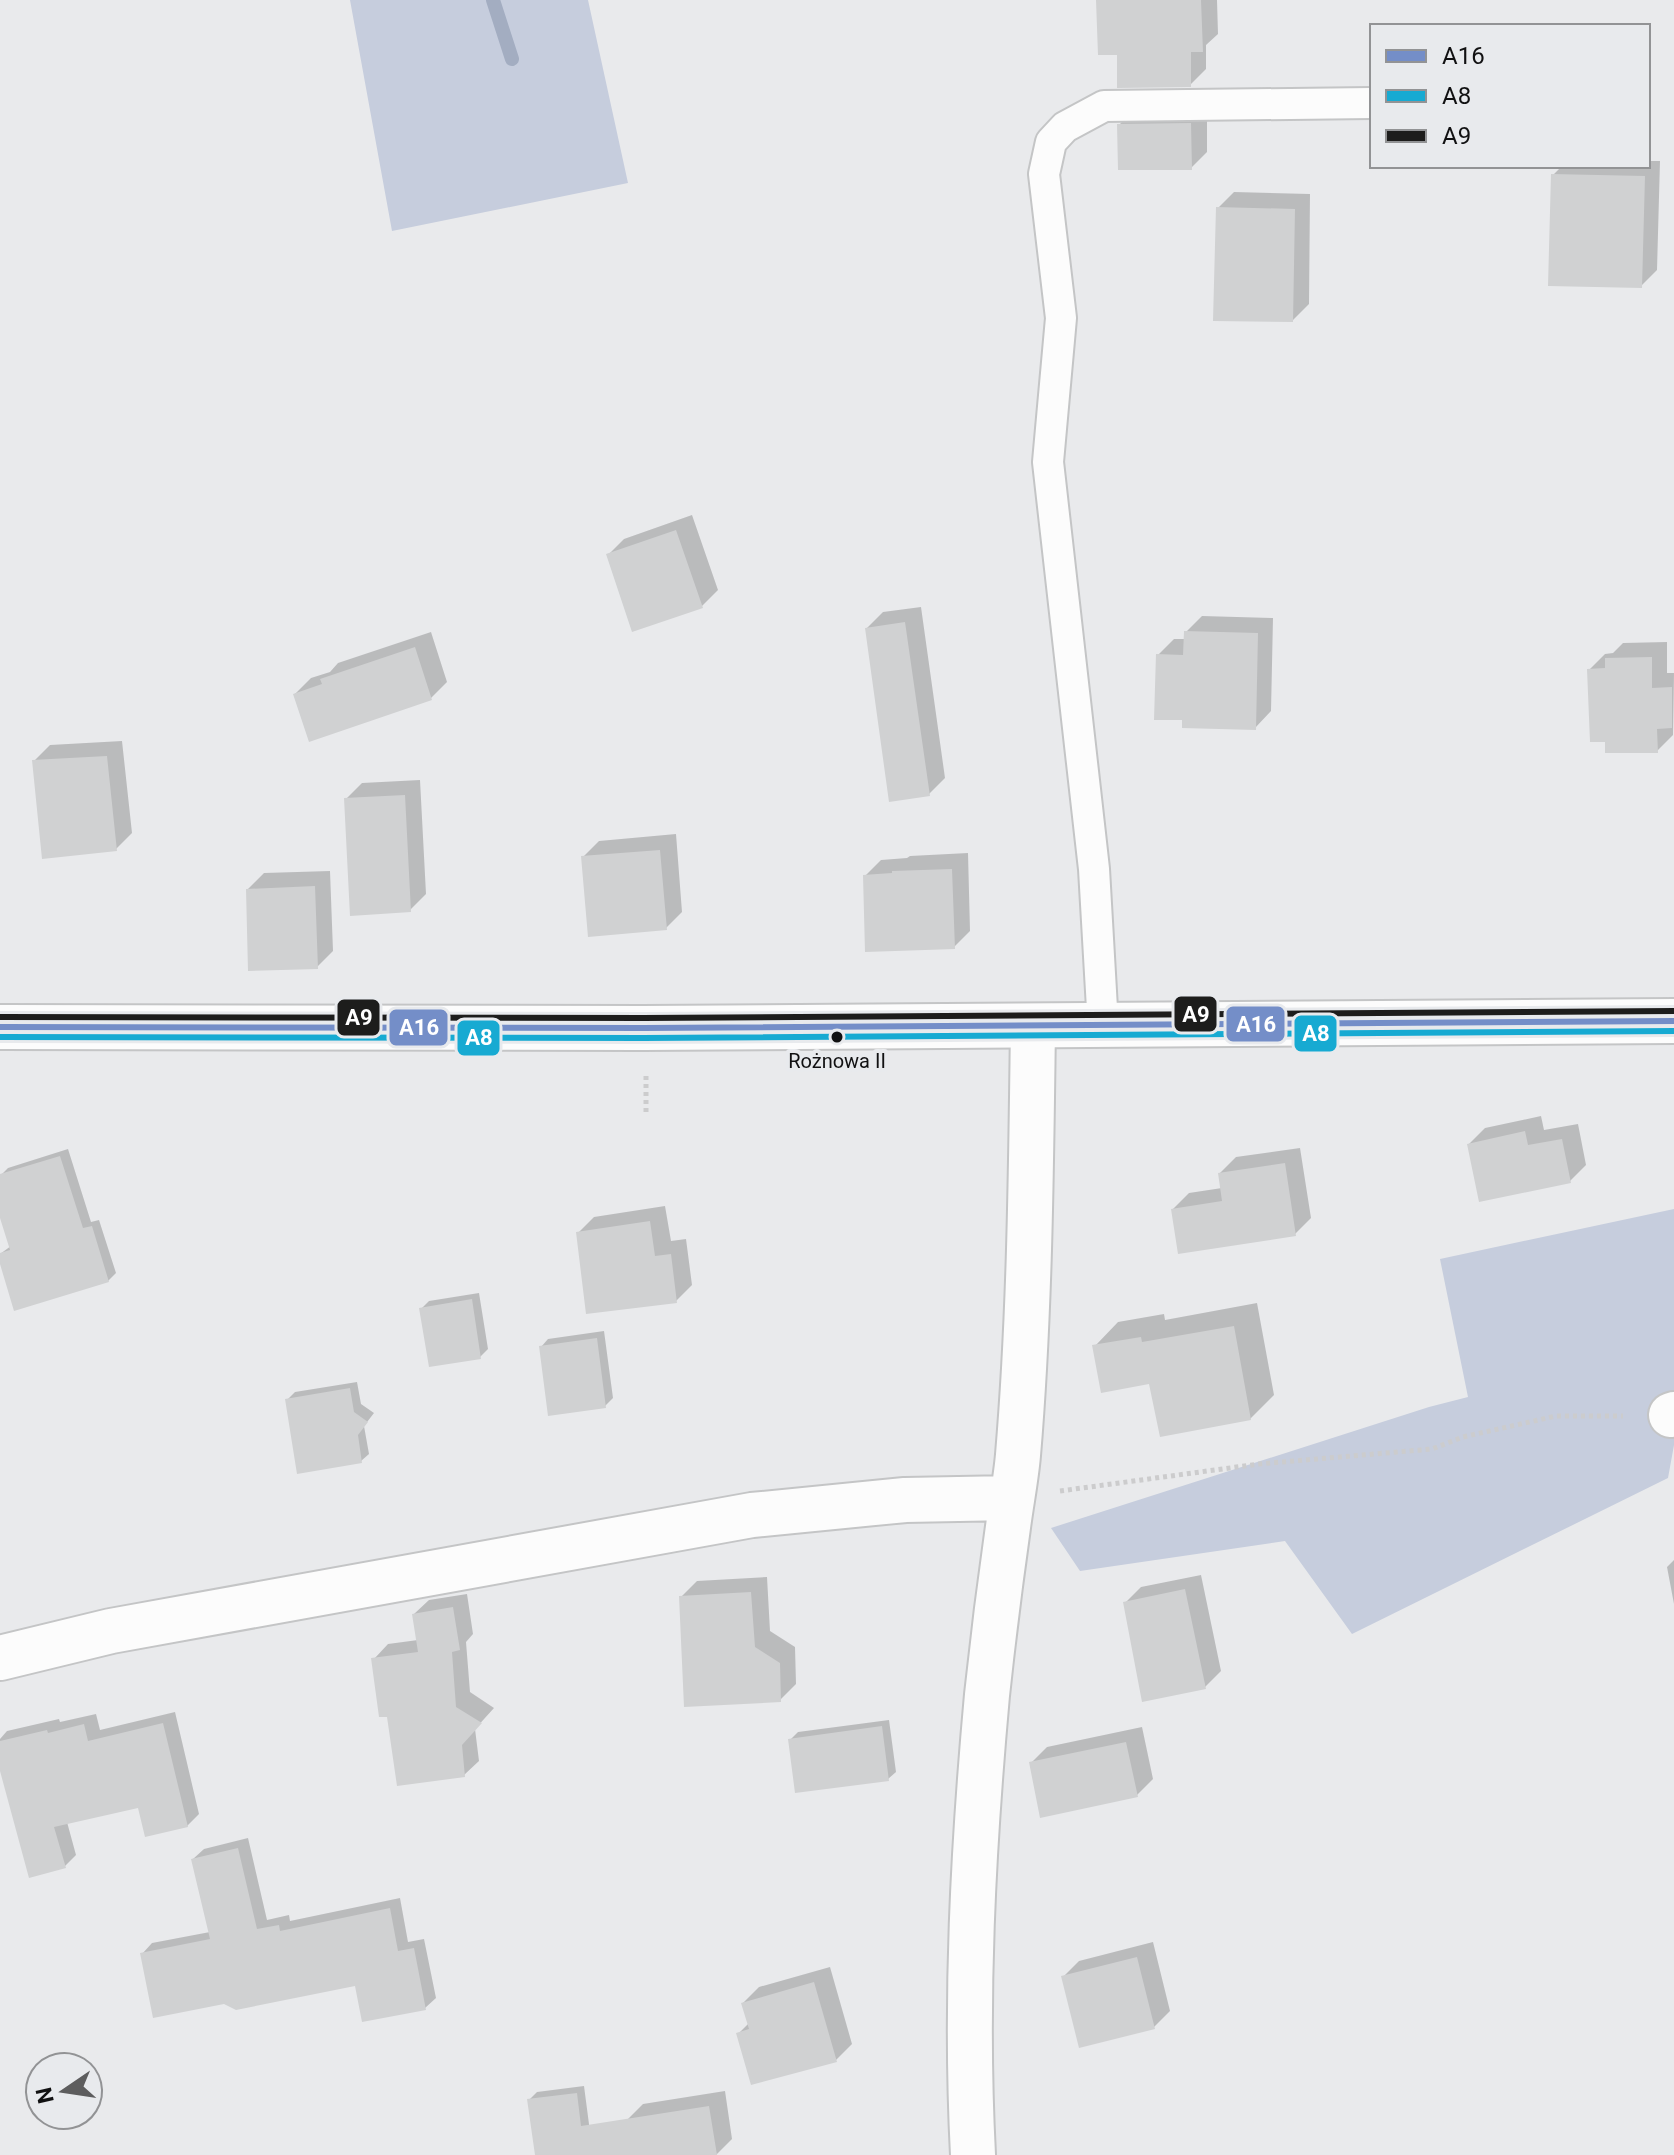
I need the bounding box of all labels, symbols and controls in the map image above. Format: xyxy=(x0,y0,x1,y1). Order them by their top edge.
legend xyxy=(1370,24,1650,168)
text: A16 xyxy=(1442,42,1485,70)
text: A8 xyxy=(1442,82,1471,110)
text: A9 xyxy=(1442,122,1471,150)
line badge: A9 xyxy=(1173,995,1218,1033)
line badge: A9 xyxy=(336,998,381,1037)
text: A9 xyxy=(1182,1002,1210,1027)
text: A9 xyxy=(345,1005,373,1030)
line badge: A16 xyxy=(1225,1005,1286,1043)
line badge: A16 xyxy=(388,1008,449,1047)
text: A16 xyxy=(1236,1012,1276,1037)
line badge: A8 xyxy=(1293,1014,1338,1053)
text: A16 xyxy=(399,1015,439,1040)
line badge: A8 xyxy=(456,1019,501,1057)
text: A8 xyxy=(1302,1021,1330,1046)
text: A8 xyxy=(465,1025,493,1050)
marker: Rożnowa II xyxy=(829,1029,845,1045)
place label: Rożnowa II xyxy=(788,1049,886,1073)
north arrow xyxy=(24,2051,104,2131)
text: N xyxy=(31,2085,59,2106)

